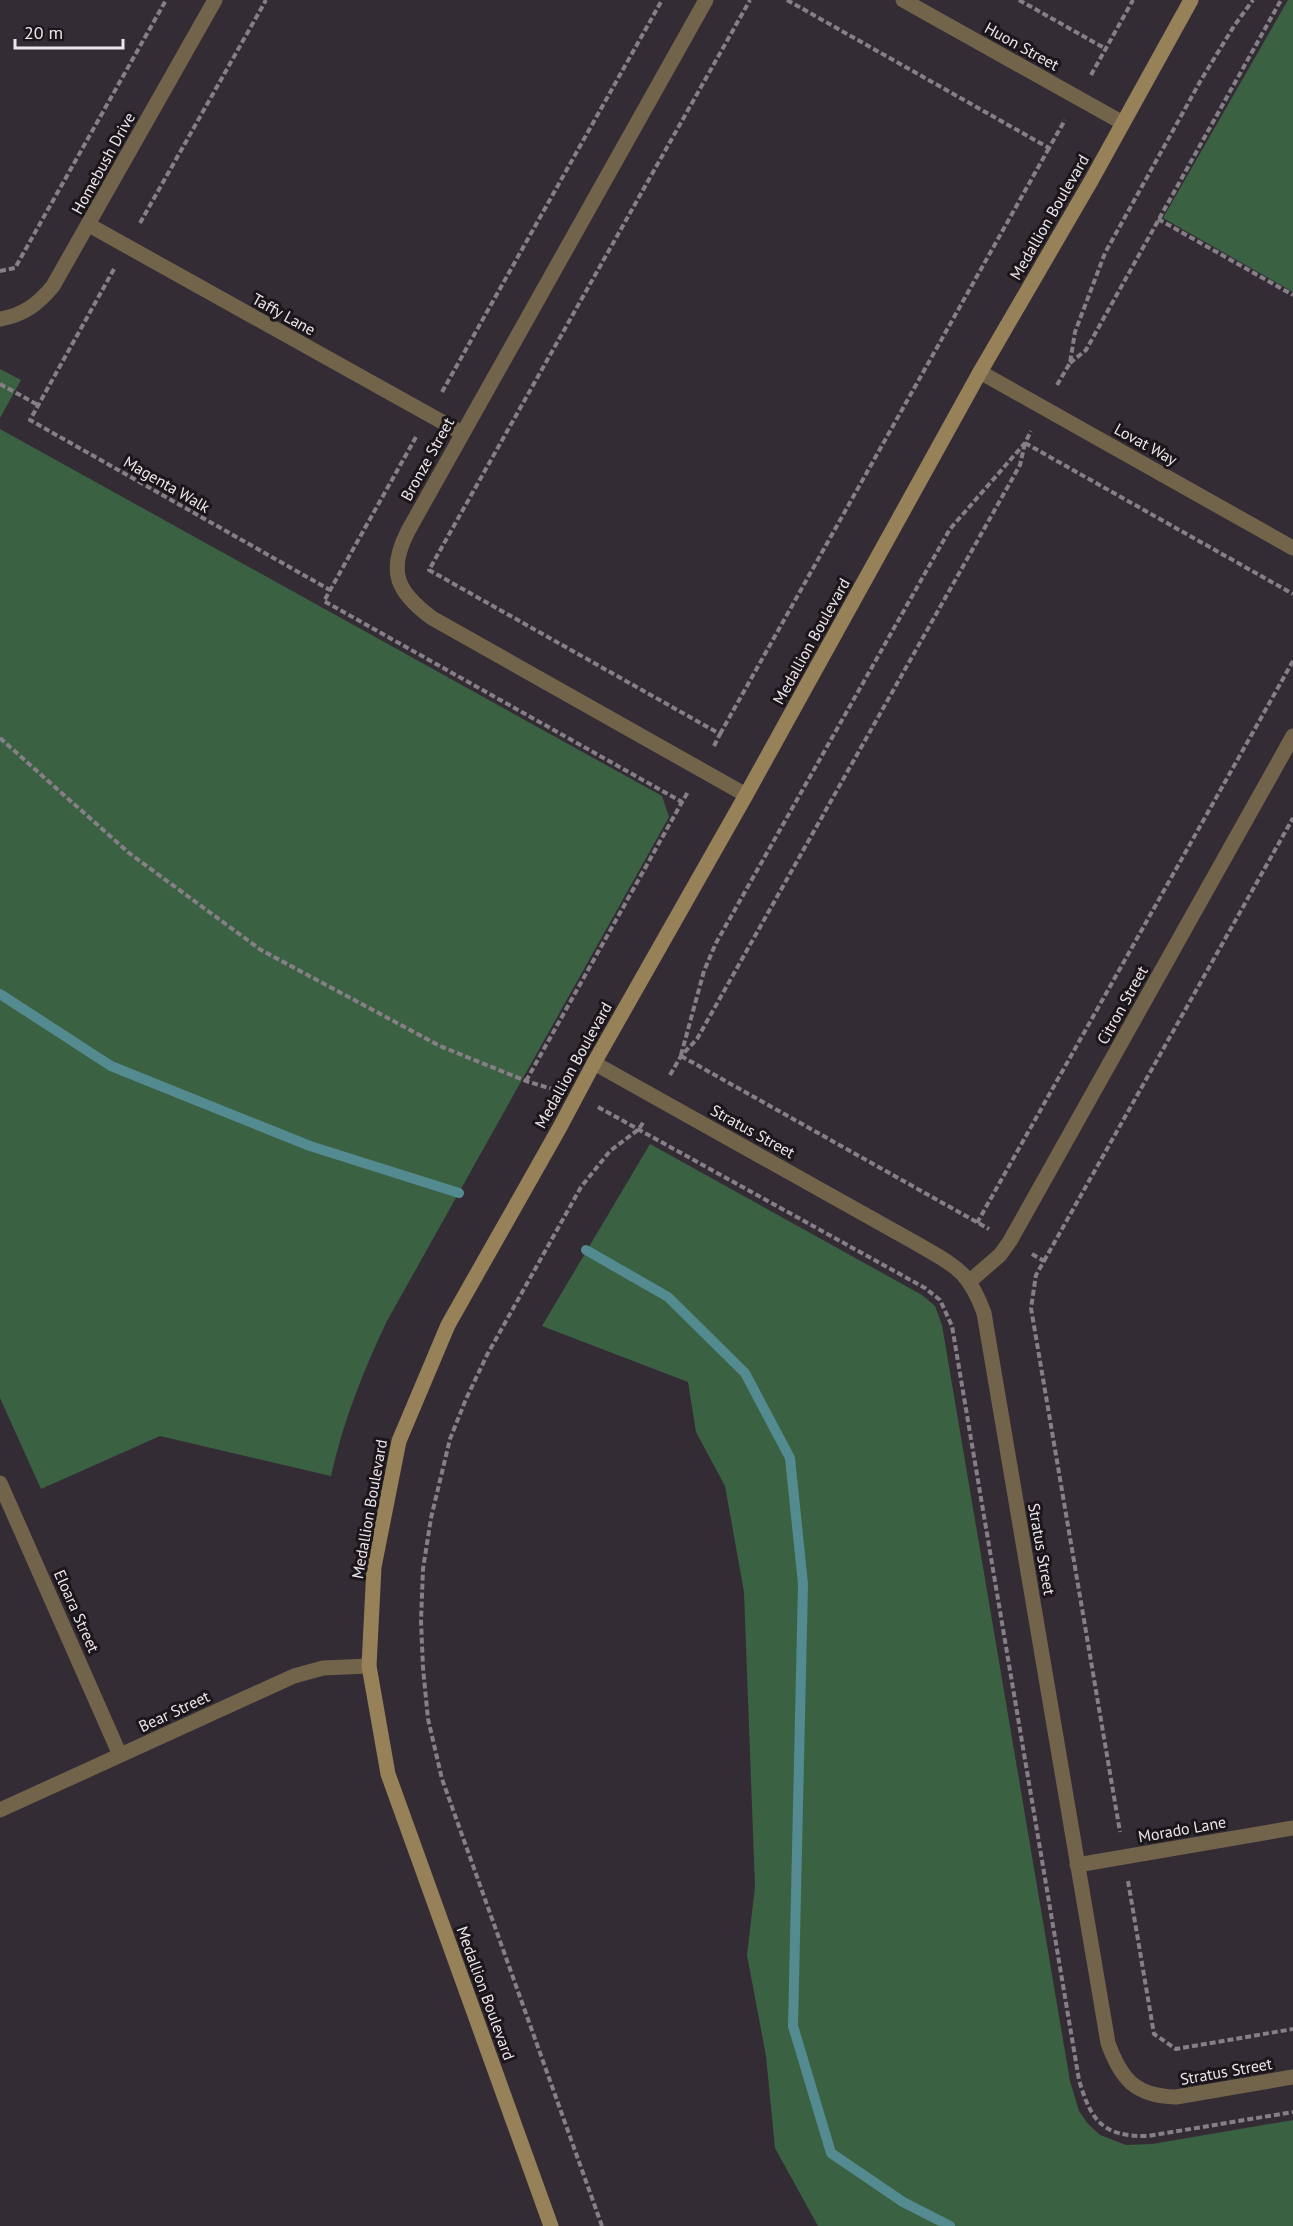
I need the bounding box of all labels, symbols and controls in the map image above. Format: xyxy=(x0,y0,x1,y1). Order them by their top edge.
scale bar xyxy=(15,12,123,50)
street label: Huon Street xyxy=(981,17,1063,75)
text: 20 m xyxy=(24,21,63,44)
street label: Homebush Drive xyxy=(67,109,139,217)
street label: Medallion Boulevard xyxy=(1005,151,1093,283)
street label: Taffy Lane xyxy=(249,288,319,340)
street label: Bronze Street xyxy=(396,413,458,504)
street label: Lovat Way xyxy=(1111,419,1181,470)
street label: Magenta Walk xyxy=(120,451,214,517)
street label: Medallion Boulevard xyxy=(768,574,854,708)
street label: Citron Street xyxy=(1092,962,1152,1048)
street label: Medallion Boulevard xyxy=(530,998,616,1132)
street label: Stratus Street xyxy=(707,1100,799,1163)
street label: Medallion Boulevard xyxy=(347,1438,391,1580)
street label: Stratus Street xyxy=(1024,1501,1060,1597)
street label: Eloara Street xyxy=(50,1567,104,1656)
street label: Bear Street xyxy=(135,1686,213,1736)
street label: Morado Lane xyxy=(1137,1811,1227,1847)
street label: Medallion Boulevard xyxy=(452,1923,520,2063)
street label: Stratus Street xyxy=(1178,2053,1274,2089)

